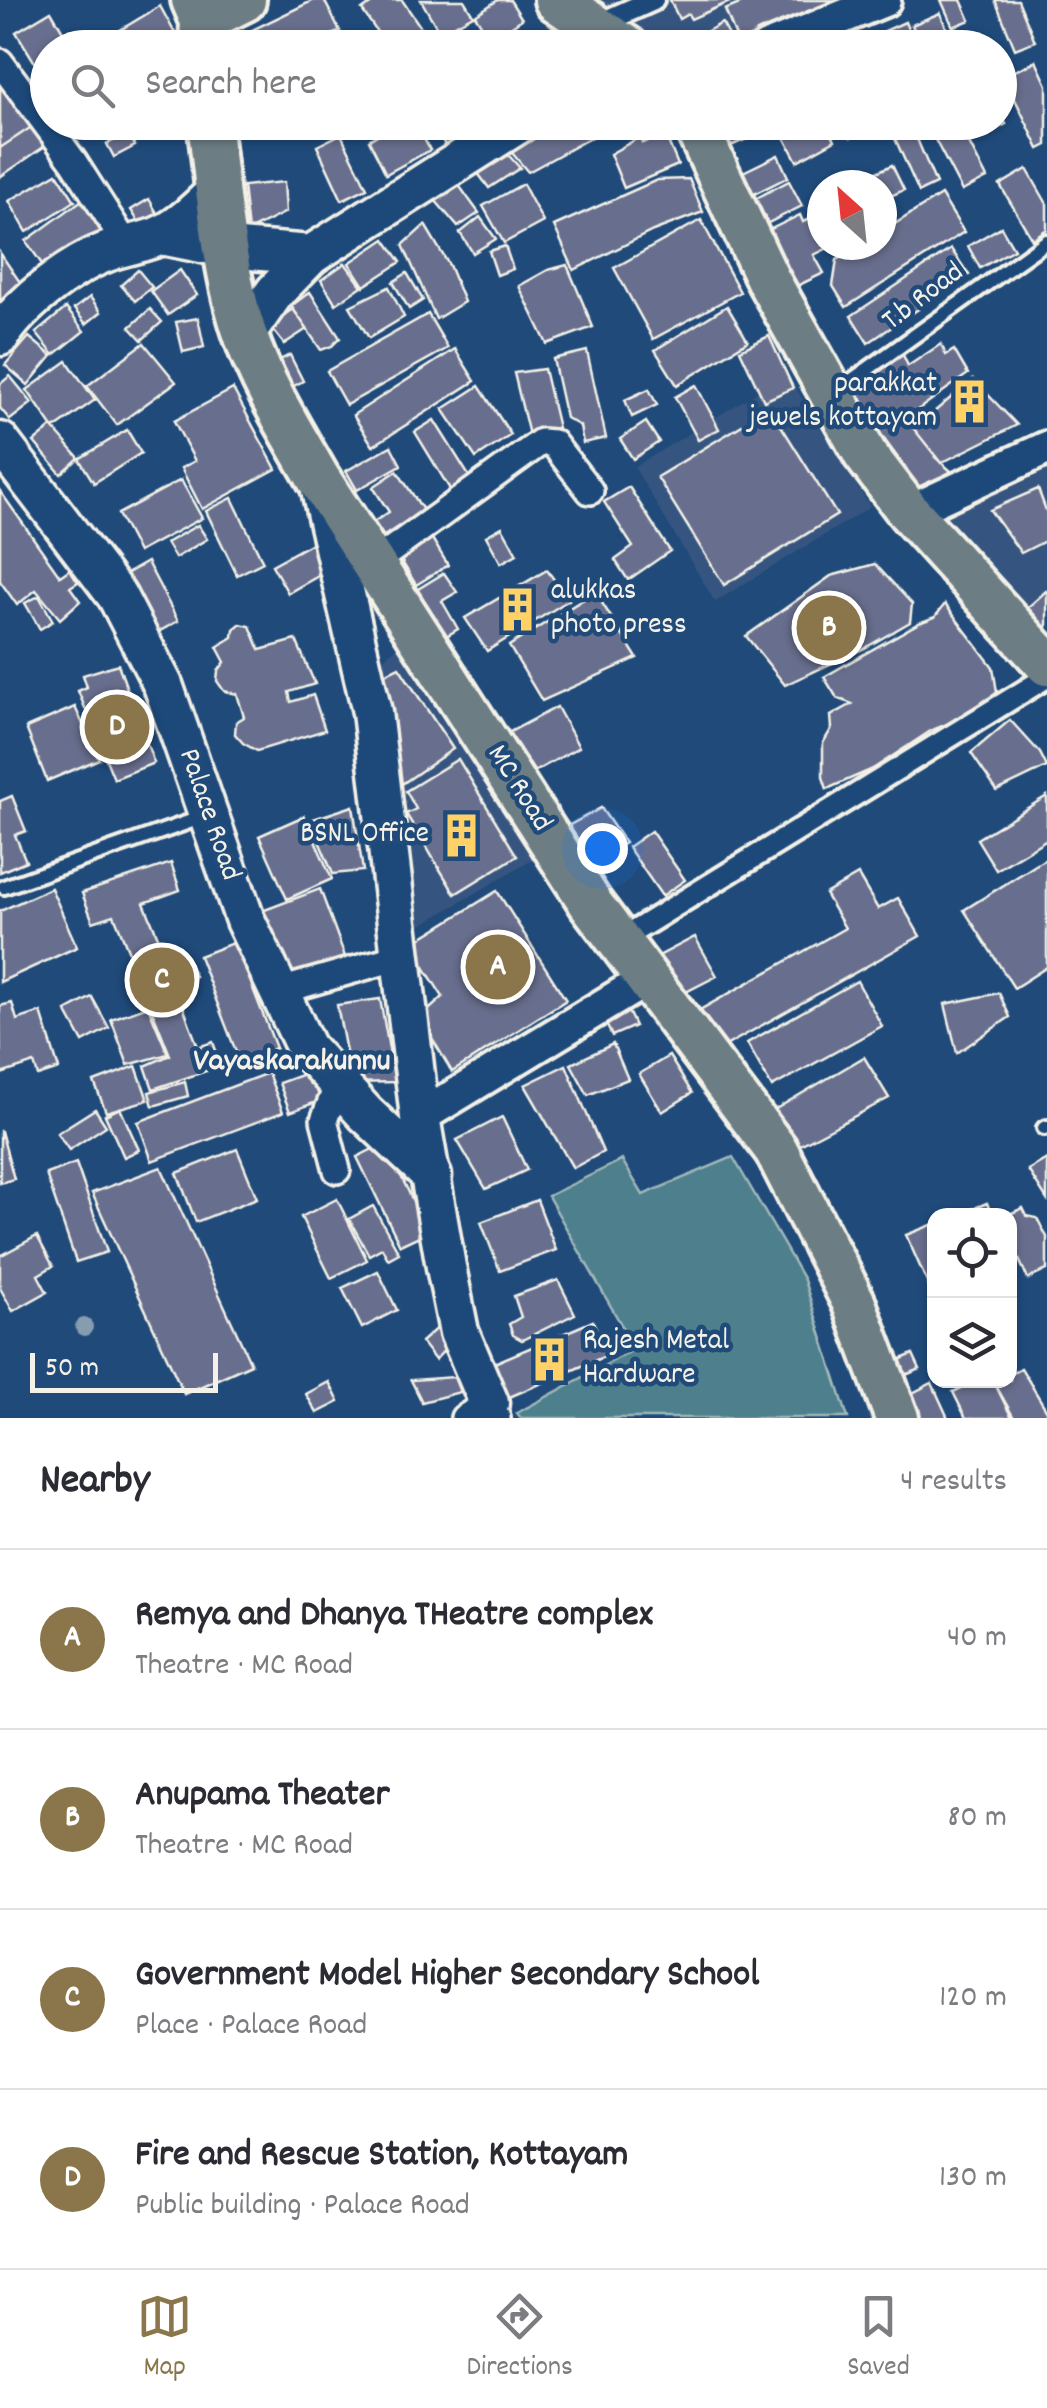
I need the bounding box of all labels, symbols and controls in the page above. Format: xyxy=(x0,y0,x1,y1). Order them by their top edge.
search box xyxy=(30,30,1017,140)
icon: search xyxy=(65,58,120,113)
text: Search here xyxy=(145,58,317,113)
north arrow xyxy=(807,170,897,260)
street label: T.b Road xyxy=(874,253,974,343)
place label: parakkat jewels kottayam xyxy=(745,364,937,441)
building icon: parakkat jewels kottayam xyxy=(946,378,994,426)
place label: alukkas photo press xyxy=(551,571,687,648)
building icon: alukkas photo press xyxy=(494,585,542,633)
pin: B xyxy=(796,590,862,666)
pin: D xyxy=(84,690,150,764)
street label: MC Road xyxy=(474,737,562,841)
street label: Palace Road xyxy=(165,743,251,887)
building icon: BSNL Office xyxy=(438,811,486,859)
place label: BSNL Office xyxy=(300,814,429,857)
your location xyxy=(577,823,628,874)
pin: A xyxy=(466,930,530,1004)
pin: C xyxy=(130,942,194,1018)
district label: Vayaskarakunnu xyxy=(193,1040,391,1086)
map controls xyxy=(927,1208,1017,1388)
button: locate xyxy=(927,1208,1017,1298)
button: layers xyxy=(927,1298,1017,1388)
place label: Rajesh Metal Hardware xyxy=(583,1321,729,1398)
building icon: Rajesh Metal Hardware xyxy=(526,1335,574,1383)
scale bar xyxy=(30,1348,218,1392)
text: 50 m xyxy=(45,1350,99,1390)
text: Nearby xyxy=(40,1453,150,1513)
text: 4 results xyxy=(900,1460,1007,1506)
text: Remya and Dhanya THeatre complex xyxy=(135,1589,653,1644)
text: A xyxy=(64,1616,81,1662)
text: 40 m xyxy=(947,1616,1007,1662)
text: Theatre · MC Road xyxy=(135,1644,353,1690)
text: Anupama Theater xyxy=(135,1769,390,1824)
text: B xyxy=(65,1796,80,1842)
text: 80 m xyxy=(947,1796,1007,1842)
text: Theatre · MC Road xyxy=(135,1824,353,1870)
text: Government Model Higher Secondary School xyxy=(135,1949,759,2004)
text: C xyxy=(65,1976,80,2022)
text: 120 m xyxy=(939,1976,1007,2022)
text: Place · Palace Road xyxy=(135,2004,367,2050)
text: Fire and Rescue Station, Kottayam xyxy=(135,2129,628,2184)
text: D xyxy=(64,2156,81,2202)
text: 130 m xyxy=(939,2156,1007,2202)
text: Public building · Palace Road xyxy=(135,2184,470,2230)
tab: Map xyxy=(137,2289,192,2389)
tab: Directions xyxy=(467,2289,573,2389)
tab: Saved xyxy=(847,2289,910,2389)

